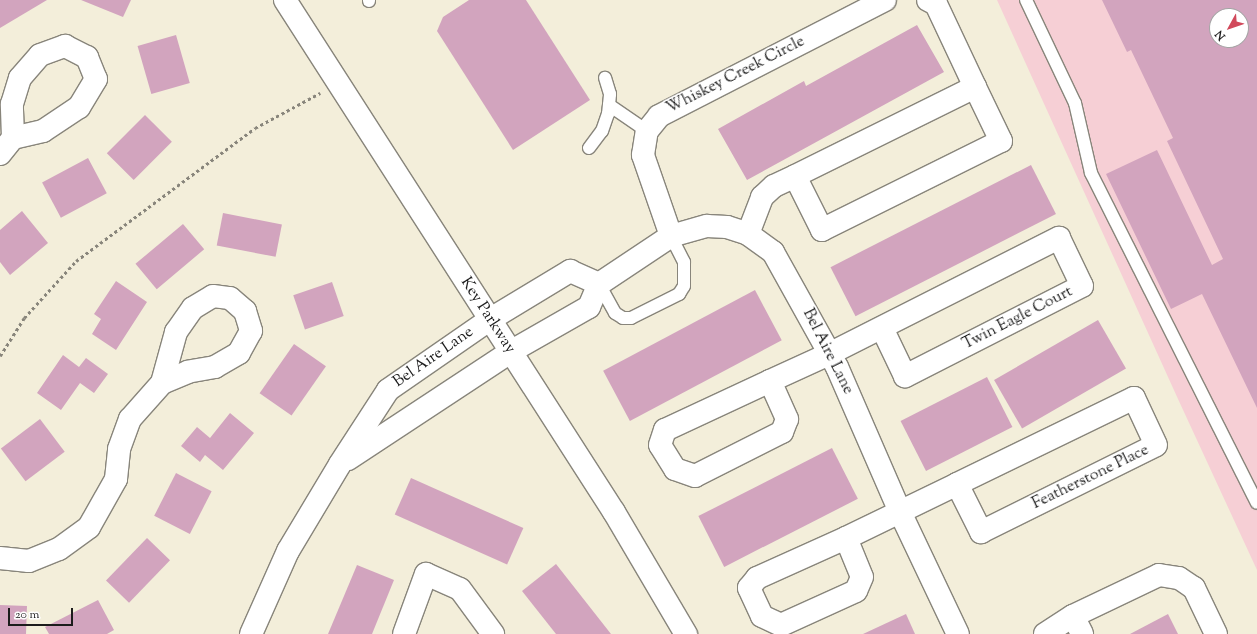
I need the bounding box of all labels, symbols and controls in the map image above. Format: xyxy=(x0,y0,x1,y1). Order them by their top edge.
north arrow xyxy=(1209,8,1249,48)
text: N xyxy=(1212,27,1230,44)
street label: Whiskey Creek Circle xyxy=(664,33,808,119)
street label: Key Parkway xyxy=(455,274,519,358)
street label: Twin Eagle Court xyxy=(960,283,1076,355)
street label: Bel Aire Lane xyxy=(797,306,857,398)
street label: Bel Aire Lane xyxy=(390,323,478,393)
street label: Featherstone Place xyxy=(1030,441,1152,515)
scale bar xyxy=(10,600,75,626)
text: 20 m xyxy=(15,606,39,624)

